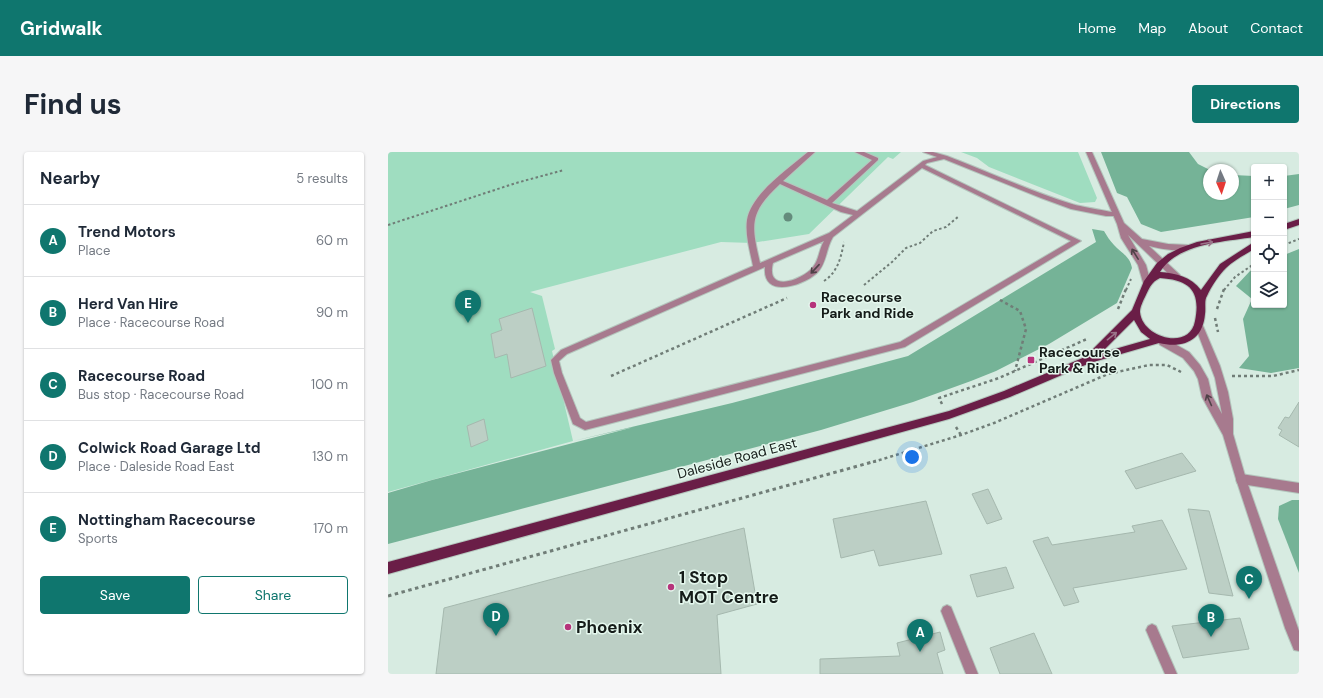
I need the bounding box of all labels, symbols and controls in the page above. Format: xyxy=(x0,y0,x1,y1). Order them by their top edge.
text: Gridwalk xyxy=(20,16,102,41)
text: Home xyxy=(1078,19,1116,37)
text: Map xyxy=(1138,19,1166,37)
text: About xyxy=(1188,19,1228,37)
text: Contact xyxy=(1250,19,1303,37)
button: Directions xyxy=(1192,85,1299,123)
text: Find us xyxy=(24,86,122,123)
north arrow xyxy=(1203,164,1239,200)
map controls xyxy=(1251,164,1287,308)
button: + xyxy=(1251,164,1287,200)
text: Nearby xyxy=(40,167,100,189)
text: 5 results xyxy=(296,170,348,187)
button: − xyxy=(1251,200,1287,236)
text: Trend Motors xyxy=(78,222,176,242)
text: A xyxy=(48,232,58,249)
text: 60 m xyxy=(316,232,348,249)
button: locate xyxy=(1251,236,1287,272)
one-way arrow xyxy=(1200,239,1213,247)
text: Place xyxy=(78,242,110,259)
one-way arrow xyxy=(1130,248,1138,260)
one-way arrow xyxy=(810,264,820,274)
button: layers xyxy=(1251,272,1287,308)
place label: Racecourse Park and Ride xyxy=(821,288,914,322)
pin: E xyxy=(455,290,481,323)
text: Herd Van Hire xyxy=(78,294,178,314)
marker: Racecourse Park and Ride xyxy=(808,300,818,310)
text: B xyxy=(49,304,57,321)
text: 90 m xyxy=(316,304,348,321)
text: Place · Racecourse Road xyxy=(78,314,224,331)
one-way arrow xyxy=(1107,331,1118,340)
place label: Racecourse Park & Ride xyxy=(1039,343,1120,377)
marker: Racecourse Park & Ride xyxy=(1026,355,1036,365)
text: Racecourse Road xyxy=(78,366,205,386)
text: C xyxy=(48,376,58,393)
text: 100 m xyxy=(311,376,348,393)
text: Bus stop · Racecourse Road xyxy=(78,386,244,403)
one-way arrow xyxy=(1205,394,1212,406)
street label: Daleside Road East xyxy=(675,433,799,483)
text: Colwick Road Garage Ltd xyxy=(78,438,261,458)
your location xyxy=(902,447,922,467)
text: D xyxy=(48,448,58,465)
text: 130 m xyxy=(312,448,348,465)
text: Place · Daleside Road East xyxy=(78,458,234,475)
text: Nottingham Racecourse xyxy=(78,510,256,530)
text: E xyxy=(49,520,57,537)
text: 170 m xyxy=(313,520,348,537)
text: Sports xyxy=(78,530,118,547)
place label: 1 Stop MOT Centre xyxy=(679,566,779,608)
pin: C xyxy=(1236,566,1262,599)
button: Save xyxy=(40,576,190,614)
button: Share xyxy=(198,576,348,614)
marker: 1 Stop MOT Centre xyxy=(666,582,676,592)
pin: D xyxy=(483,603,509,636)
pin: B xyxy=(1198,604,1224,637)
place label: Phoenix xyxy=(576,616,643,638)
pin: A xyxy=(907,619,933,652)
marker: Phoenix xyxy=(563,622,573,632)

